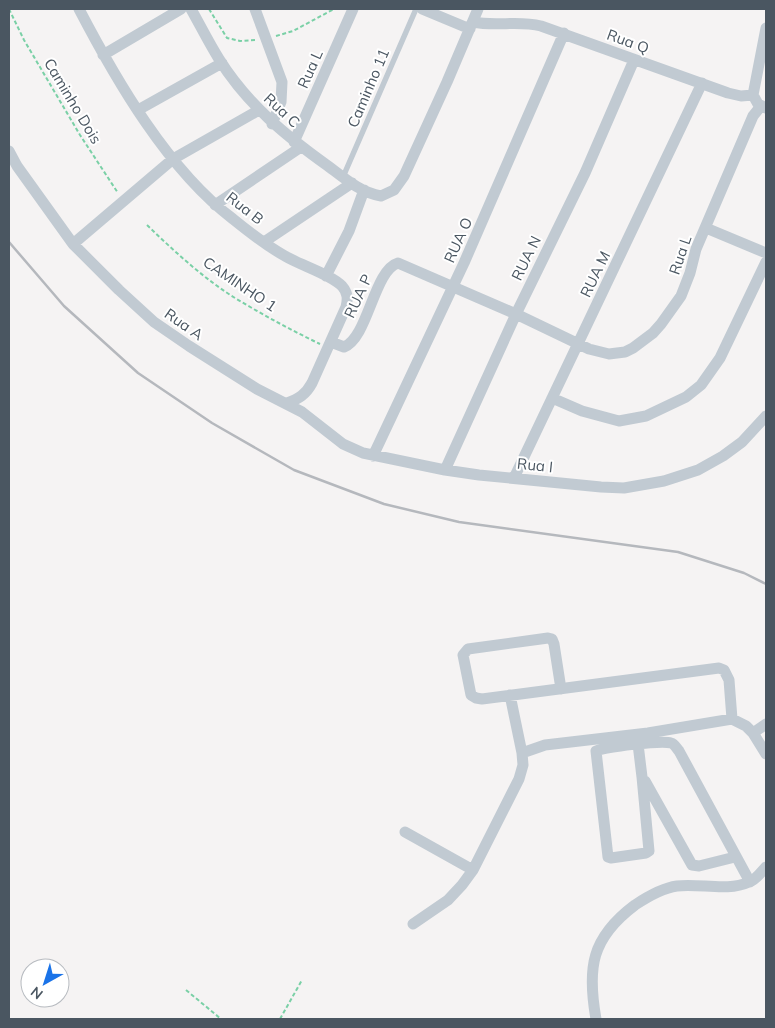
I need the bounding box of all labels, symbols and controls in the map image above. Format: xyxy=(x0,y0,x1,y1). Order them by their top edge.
street label: Rua Q xyxy=(604,25,652,57)
street label: Caminho 11 xyxy=(343,46,393,130)
street label: Rua L xyxy=(293,47,327,91)
street label: Caminho Dois xyxy=(40,55,106,147)
street label: Rua C xyxy=(260,89,304,131)
street label: Rua B xyxy=(223,188,267,228)
street label: RUA O xyxy=(440,214,476,266)
street label: RUA N xyxy=(507,233,545,283)
street label: Rua L xyxy=(664,233,696,277)
street label: RUA M xyxy=(576,248,614,300)
street label: CAMINHO 1 xyxy=(199,252,281,316)
street label: RUA P xyxy=(340,271,376,321)
street label: Rua A xyxy=(161,304,207,344)
street label: Rua I xyxy=(516,454,554,476)
north arrow xyxy=(20,958,70,1008)
text: N xyxy=(27,983,47,1003)

